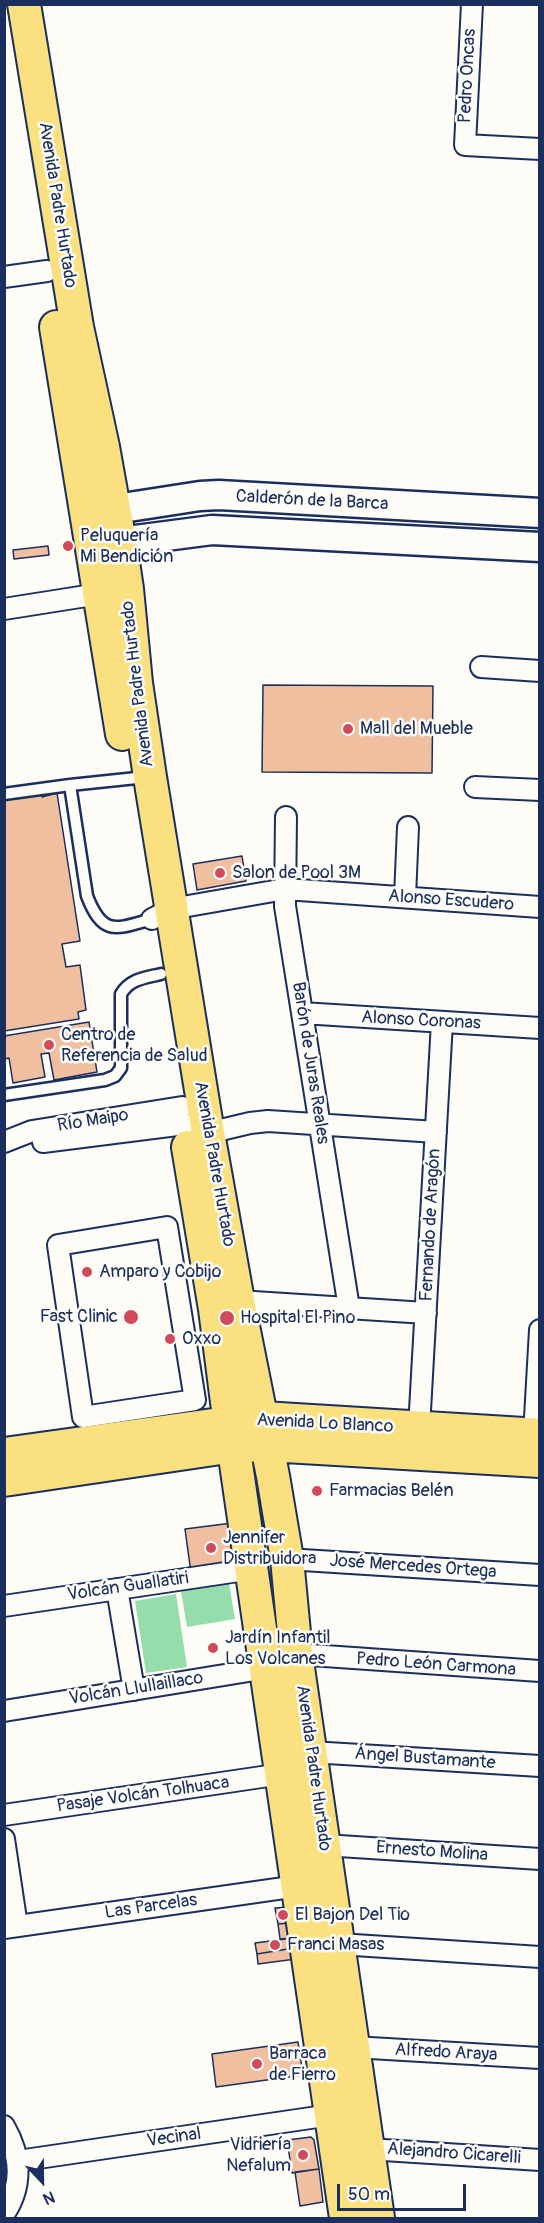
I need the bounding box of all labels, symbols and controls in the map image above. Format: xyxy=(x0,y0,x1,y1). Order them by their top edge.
street label: Pedro Oncas xyxy=(455,28,481,124)
street label: Avenida Padre Hurtado xyxy=(33,121,81,289)
street label: Calderón de la Barca xyxy=(235,486,389,516)
place label: Peluquería Mi Bendición xyxy=(80,525,173,568)
marker: Peluquería Mi Bendición xyxy=(61,539,75,553)
street label: Avenida Padre Hurtado xyxy=(117,600,159,768)
place label: Mall del Mueble xyxy=(360,718,473,740)
marker: Mall del Mueble xyxy=(341,722,355,736)
place label: Salon de Pool 3M xyxy=(232,862,361,884)
marker: Salon de Pool 3M xyxy=(213,866,227,880)
street label: Alonso Escudero xyxy=(387,886,515,916)
street label: Barón de Juras Reales xyxy=(287,980,333,1146)
street label: Alonso Coronas xyxy=(361,1007,481,1035)
place label: Centro de Referencia de Salud xyxy=(61,1024,208,1066)
marker: Centro de Referencia de Salud xyxy=(42,1038,56,1052)
street label: Avenida Padre Hurtado xyxy=(189,1080,239,1248)
street label: Río Maipo xyxy=(56,1105,130,1137)
street label: Fernando de Aragón xyxy=(416,1148,446,1302)
place label: Amparo y Cobijo xyxy=(99,1261,221,1283)
marker: Amparo y Cobijo xyxy=(80,1265,94,1279)
place label: Fast Clinic xyxy=(40,1306,118,1328)
place label: Hospital El Pino xyxy=(240,1307,355,1329)
marker: Fast Clinic xyxy=(122,1308,140,1326)
marker: Hospital El Pino xyxy=(218,1309,236,1327)
place label: Oxxo xyxy=(182,1328,221,1350)
marker: Oxxo xyxy=(163,1332,177,1346)
street label: Avenida Lo Blanco xyxy=(256,1410,394,1438)
place label: Farmacias Belén xyxy=(329,1480,454,1502)
marker: Farmacias Belén xyxy=(310,1484,324,1498)
place label: Jennifer Distribuidora xyxy=(223,1527,316,1570)
marker: Jennifer Distribuidora xyxy=(204,1541,218,1555)
street label: José Mercedes Ortega xyxy=(329,1550,497,1584)
street label: Volcán Guallatiri xyxy=(66,1568,190,1606)
place label: Jardín Infantil Los Volcanes xyxy=(225,1627,330,1670)
marker: Jardín Infantil Los Volcanes xyxy=(206,1641,220,1655)
street label: Pedro León Carmona xyxy=(355,1649,517,1681)
street label: Volcán Llullaillaco xyxy=(67,1668,205,1710)
street label: Avenida Padre Hurtado xyxy=(291,1684,335,1852)
street label: Ángel Bustamante xyxy=(354,1743,496,1775)
street label: Pasaje Volcán Tolhuaca xyxy=(55,1772,231,1818)
street label: Ernesto Molina xyxy=(375,1837,489,1867)
street label: Las Parcelas xyxy=(103,1890,199,1924)
place label: El Bajon Del Tio xyxy=(295,1904,410,1926)
marker: El Bajon Del Tio xyxy=(276,1908,290,1922)
place label: Franci Masas xyxy=(287,1934,384,1956)
marker: Franci Masas xyxy=(268,1938,282,1952)
street label: Alfredo Araya xyxy=(394,2040,498,2066)
place label: Barraca de Fierro xyxy=(269,2043,336,2086)
marker: Barraca de Fierro xyxy=(250,2057,264,2071)
street label: Vecinal xyxy=(145,2124,203,2152)
place label: Vidriería Nefalum xyxy=(226,2134,291,2176)
street label: Alejandro Cicarelli xyxy=(386,2139,522,2169)
marker: Vidriería Nefalum xyxy=(296,2148,310,2162)
north arrow xyxy=(12,2151,72,2211)
scale bar xyxy=(340,2172,469,2210)
text: 50 m xyxy=(348,2183,390,2206)
text: N xyxy=(40,2186,58,2209)

